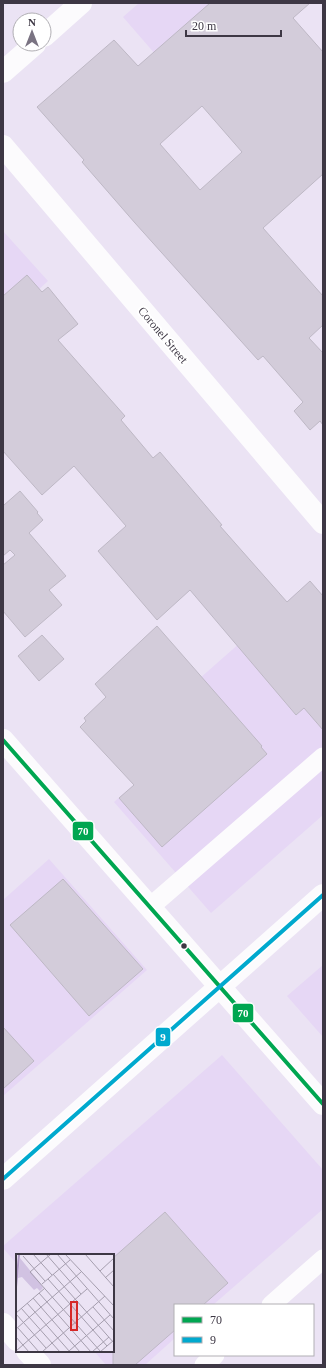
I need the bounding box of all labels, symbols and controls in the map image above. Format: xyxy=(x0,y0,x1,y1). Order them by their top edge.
north arrow xyxy=(12,12,52,52)
scale bar xyxy=(186,12,281,38)
text: N xyxy=(28,16,36,28)
text: 20 m xyxy=(192,19,217,33)
street label: Coronel Street xyxy=(135,304,191,367)
line badge: 70 xyxy=(72,821,94,841)
text: 70 xyxy=(78,825,89,837)
unlabelled marker xyxy=(179,941,189,951)
line badge: 70 xyxy=(232,1003,254,1023)
text: 70 xyxy=(238,1007,249,1019)
line badge: 9 xyxy=(155,1027,171,1047)
text: 9 xyxy=(160,1031,166,1043)
inset map xyxy=(16,1254,114,1352)
legend xyxy=(174,1304,314,1356)
text: 70 xyxy=(210,1313,222,1327)
text: 9 xyxy=(210,1333,216,1347)

